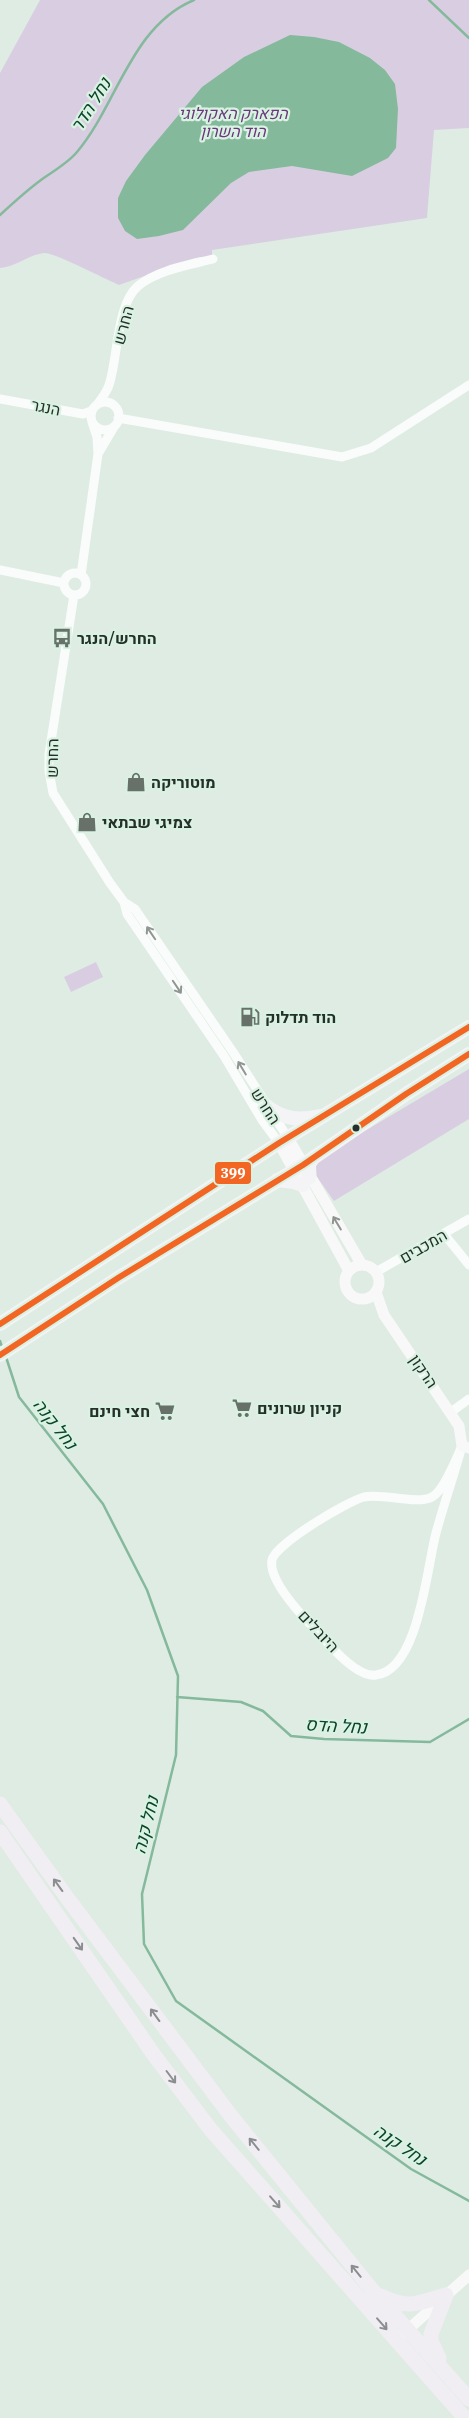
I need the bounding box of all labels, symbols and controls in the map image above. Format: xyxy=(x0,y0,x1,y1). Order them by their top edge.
water label: נחל הדר xyxy=(65,72,117,136)
park label: הפארק האקולוגי הוד השרון xyxy=(178,103,289,141)
street label: החרש xyxy=(108,303,138,347)
street label: הנגר xyxy=(30,394,62,420)
bus stop icon: החרש/הנגר xyxy=(51,627,73,649)
place label: החרש/הנגר xyxy=(77,628,157,648)
street label: החרש xyxy=(42,738,62,778)
shop icon: מוטוריקה xyxy=(125,771,147,793)
place label: מוטוריקה xyxy=(151,772,216,792)
shop icon: צמיגי שבתאי xyxy=(76,811,98,833)
place label: צמיגי שבתאי xyxy=(102,812,192,832)
one-way arrow xyxy=(146,926,156,940)
one-way arrow xyxy=(172,980,182,994)
fuel station icon: הוד תדלוק xyxy=(239,1006,261,1028)
place label: הוד תדלוק xyxy=(265,1007,336,1027)
one-way arrow xyxy=(237,1061,247,1075)
street label: החרש xyxy=(247,1084,285,1128)
unlabelled marker xyxy=(351,1123,361,1133)
line badge: 399 xyxy=(214,1161,252,1185)
text: 399 xyxy=(220,1164,246,1182)
one-way arrow xyxy=(331,1217,341,1231)
street label: המכבים xyxy=(396,1224,450,1268)
street label: הרקון xyxy=(405,1350,443,1392)
water label: נחל קנה xyxy=(28,1393,83,1455)
supermarket icon: קניון שרונים xyxy=(231,1397,253,1419)
place label: קניון שרונים xyxy=(257,1398,342,1418)
supermarket icon: חצי חינם xyxy=(154,1400,176,1422)
place label: חצי חינם xyxy=(89,1401,150,1421)
street label: היובלים xyxy=(294,1606,344,1656)
water label: נחל הדס xyxy=(304,1712,369,1739)
water label: נחל קנה xyxy=(127,1792,164,1856)
one-way arrow xyxy=(53,1878,63,1892)
one-way arrow xyxy=(73,1937,83,1951)
one-way arrow xyxy=(150,2008,160,2022)
one-way arrow xyxy=(166,2070,177,2083)
water label: נחל קנה xyxy=(369,2119,432,2171)
one-way arrow xyxy=(248,2138,259,2151)
one-way arrow xyxy=(269,2196,281,2209)
one-way arrow xyxy=(351,2264,362,2277)
one-way arrow xyxy=(377,2318,388,2331)

